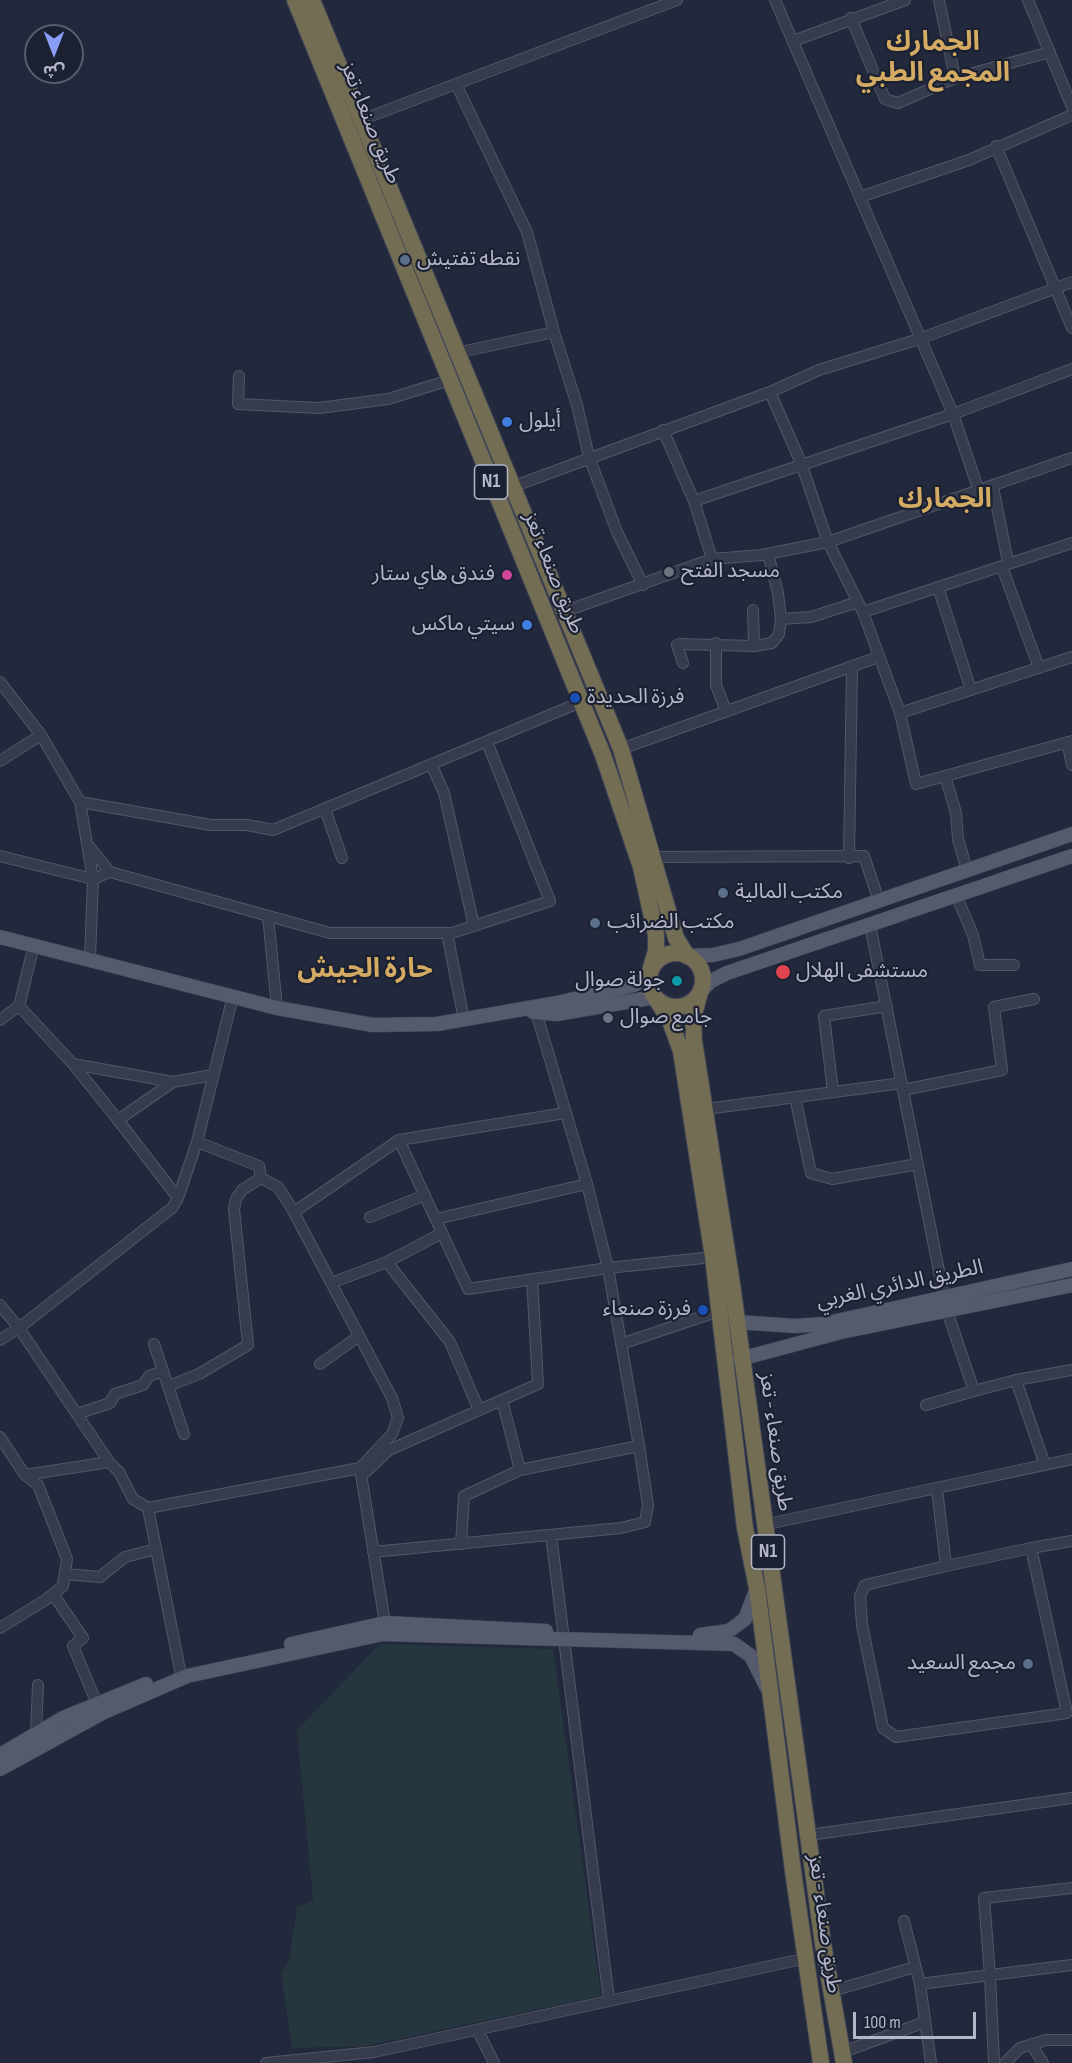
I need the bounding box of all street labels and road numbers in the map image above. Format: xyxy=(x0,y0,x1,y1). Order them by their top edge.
street label: طريق صنعاء تعز xyxy=(334,58,406,188)
road number: N1 xyxy=(474,465,508,499)
street label: طريق صنعاء تعز xyxy=(517,508,589,638)
street label: الطريق الدائري الغربي xyxy=(814,1255,986,1315)
street label: طريق صنعاء - تعز xyxy=(753,1371,797,1513)
road number: N1 xyxy=(752,1535,784,1569)
street label: طريق صنعاء - تعز xyxy=(802,1853,846,1995)

